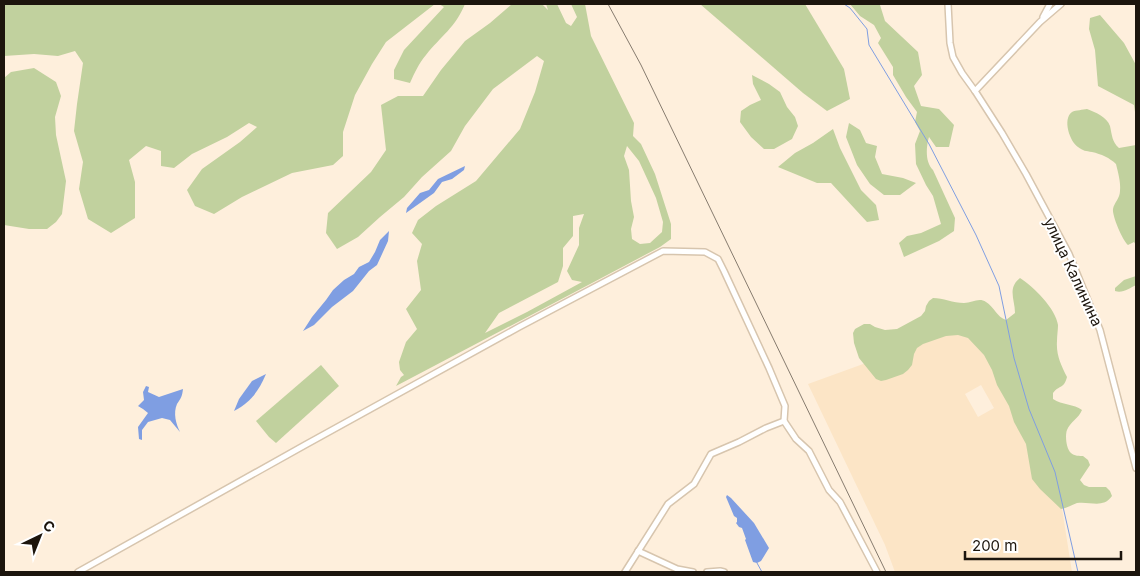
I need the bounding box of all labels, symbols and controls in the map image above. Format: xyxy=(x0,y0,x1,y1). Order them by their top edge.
street label: улица Калинина xyxy=(1040,214,1107,329)
north arrow xyxy=(15,511,65,561)
text: С xyxy=(40,516,59,536)
scale bar xyxy=(965,528,1121,560)
text: 200 m xyxy=(972,536,1017,555)

